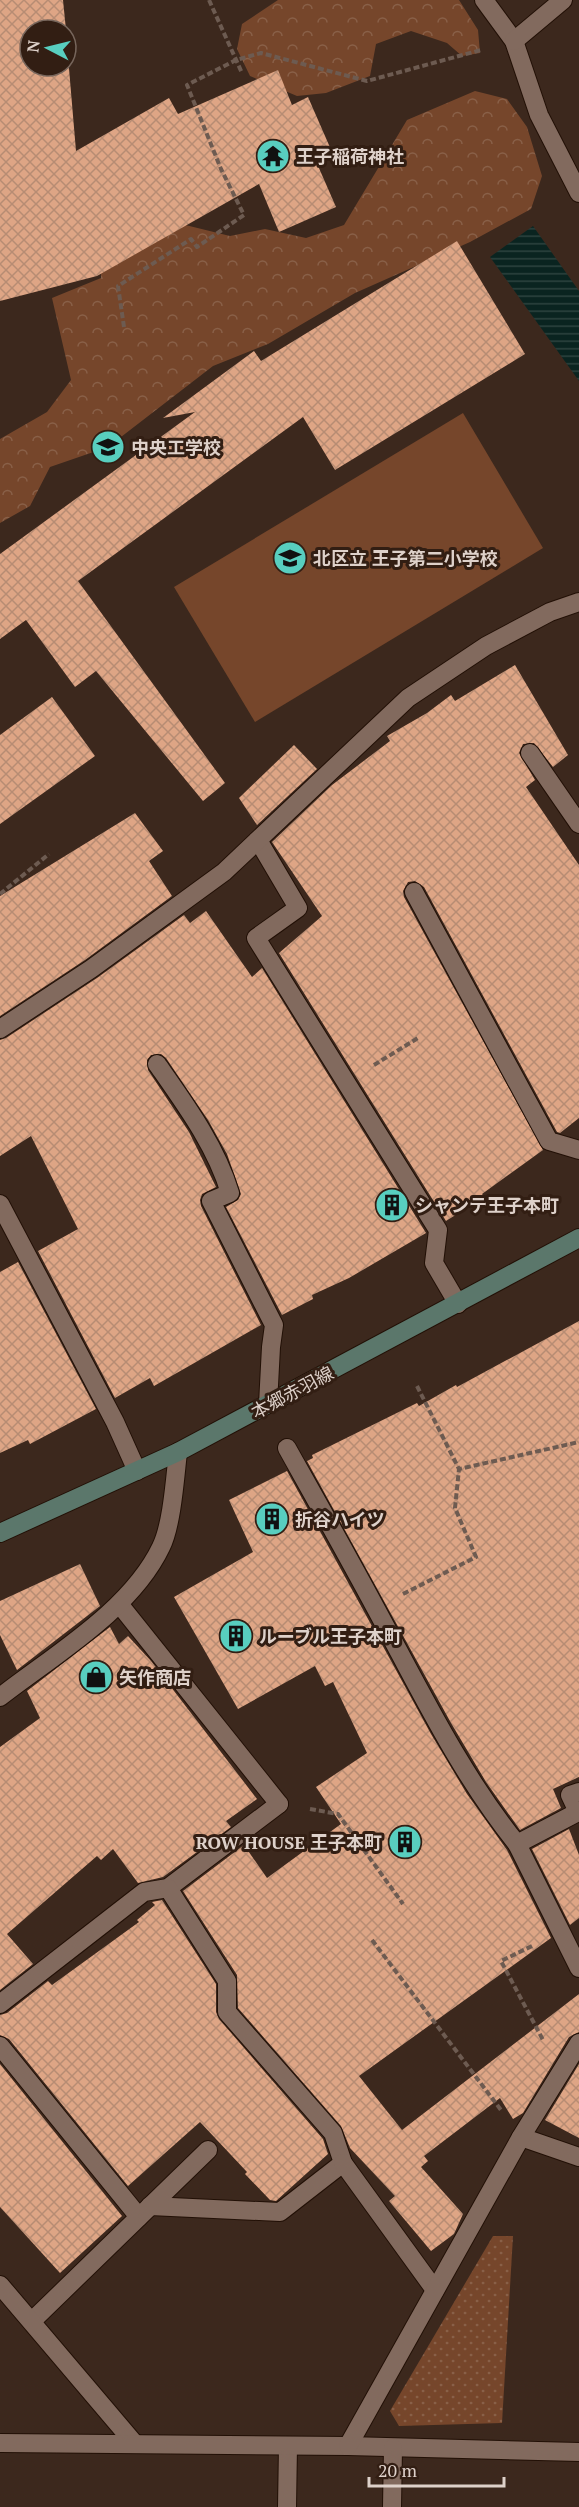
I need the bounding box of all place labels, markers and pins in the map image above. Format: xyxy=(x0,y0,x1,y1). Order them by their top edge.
temple icon: 王子稲荷神社 xyxy=(255,138,291,174)
place label: 王子稲荷神社 xyxy=(296,144,404,168)
school or university icon: 中央工学校 xyxy=(90,429,126,465)
place label: 中央工学校 xyxy=(131,435,221,459)
school or university icon: 北区立 王子第二小学校 xyxy=(272,540,308,576)
place label: 北区立 王子第二小学校 xyxy=(313,546,498,570)
building icon: シャンテ王子本町 xyxy=(374,1187,410,1223)
place label: シャンテ王子本町 xyxy=(415,1193,559,1217)
building icon: 折谷ハイツ xyxy=(254,1501,290,1537)
place label: 折谷ハイツ xyxy=(295,1507,385,1531)
building icon: ルーブル王子本町 xyxy=(218,1618,254,1654)
place label: ルーブル王子本町 xyxy=(259,1624,402,1648)
shop icon: 矢作商店 xyxy=(78,1659,114,1695)
place label: 矢作商店 xyxy=(119,1665,191,1689)
building icon: ROW HOUSE 王子本町 xyxy=(387,1824,423,1860)
place label: ROW HOUSE 王子本町 xyxy=(196,1830,382,1854)

